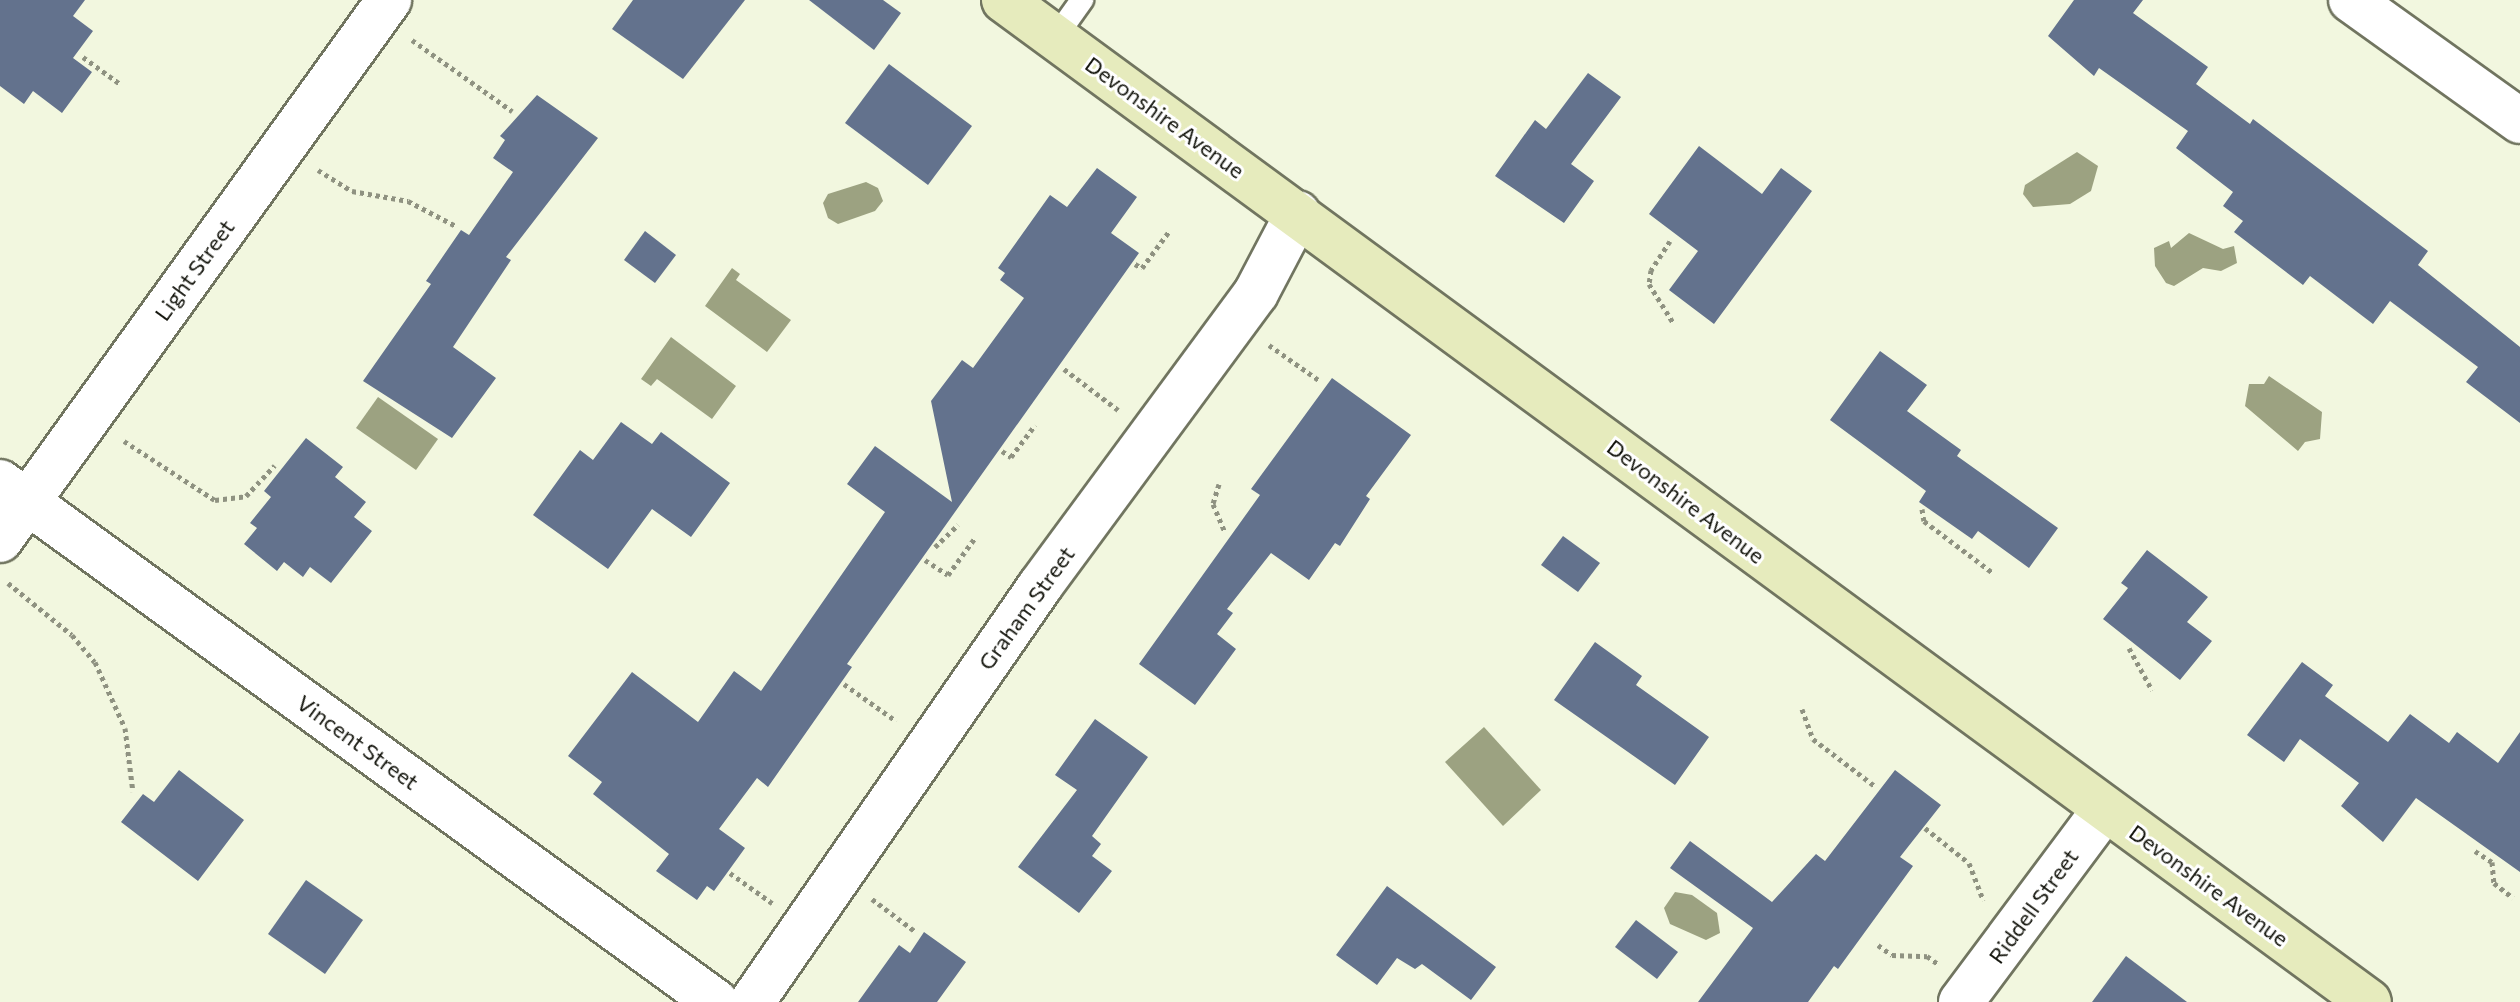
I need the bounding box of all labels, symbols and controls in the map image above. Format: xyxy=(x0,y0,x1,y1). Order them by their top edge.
street label: Devonshire Avenue xyxy=(1080,50,1250,184)
street label: Light Street xyxy=(149,214,239,326)
street label: Devonshire Avenue xyxy=(1602,433,1770,569)
street label: Graham Street xyxy=(972,541,1080,675)
street label: Vincent Street xyxy=(292,689,424,795)
street label: Devonshire Avenue xyxy=(2124,818,2294,952)
street label: Riddell Street xyxy=(1983,844,2083,968)

